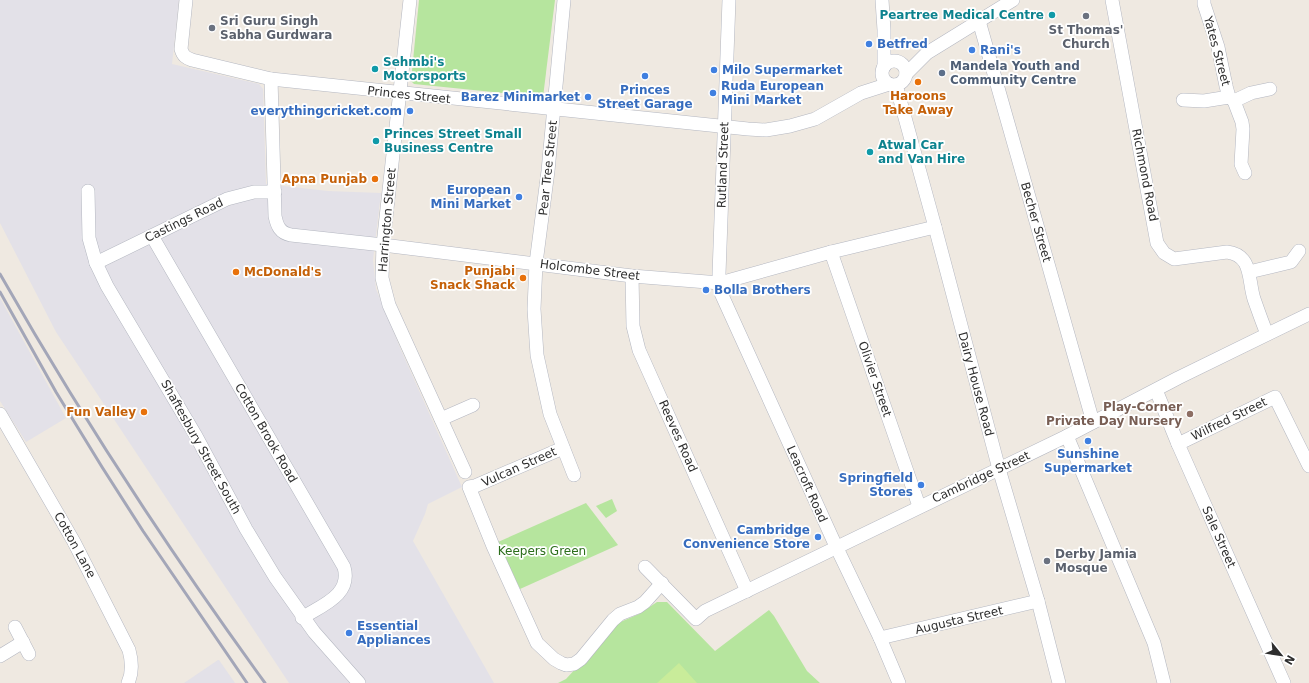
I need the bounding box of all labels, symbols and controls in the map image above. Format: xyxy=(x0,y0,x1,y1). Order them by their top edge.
place label: Peartree Medical Centre xyxy=(879,8,1044,22)
marker: Peartree Medical Centre xyxy=(1047,10,1057,20)
marker: St Thomas' Church xyxy=(1081,11,1091,21)
place label: Sri Guru Singh Sabha Gurdwara xyxy=(220,14,332,42)
street label: Yates Street xyxy=(1201,14,1233,88)
marker: Sri Guru Singh Sabha Gurdwara xyxy=(207,23,217,33)
place label: St Thomas' Church xyxy=(1049,23,1123,51)
place label: Betfred xyxy=(877,37,928,51)
marker: Betfred xyxy=(864,39,874,49)
place label: Rani's xyxy=(980,43,1021,57)
marker: Rani's xyxy=(967,45,977,55)
place label: Sehmbi's Motorsports xyxy=(383,55,466,83)
place label: Mandela Youth and Community Centre xyxy=(950,59,1080,87)
place label: Milo Supermarket xyxy=(722,63,843,77)
marker: Sehmbi's Motorsports xyxy=(370,64,380,74)
marker: Milo Supermarket xyxy=(709,65,719,75)
marker: Mandela Youth and Community Centre xyxy=(937,68,947,78)
marker: Princes Street Garage xyxy=(640,71,650,81)
marker: Haroons Take Away xyxy=(913,77,923,87)
place label: Ruda European Mini Market xyxy=(721,79,824,107)
place label: Princes Street Garage xyxy=(597,83,693,111)
street label: Princes Street xyxy=(367,84,451,106)
marker: Ruda European Mini Market xyxy=(708,88,718,98)
place label: Haroons Take Away xyxy=(883,89,953,117)
place label: Barez Minimarket xyxy=(461,90,580,104)
marker: Barez Minimarket xyxy=(583,92,593,102)
place label: everythingcricket.com xyxy=(250,104,402,118)
marker: everythingcricket.com xyxy=(405,106,415,116)
street label: Pear Tree Street xyxy=(536,119,560,216)
street label: Rutland Street xyxy=(714,121,732,208)
place label: Princes Street Small Business Centre xyxy=(384,127,522,155)
street label: Richmond Road xyxy=(1129,127,1161,223)
marker: Princes Street Small Business Centre xyxy=(371,136,381,146)
place label: Atwal Car and Van Hire xyxy=(878,138,965,166)
marker: Atwal Car and Van Hire xyxy=(865,147,875,157)
street label: Harrington Street xyxy=(375,167,399,273)
place label: Apna Punjab xyxy=(282,172,367,186)
marker: Apna Punjab xyxy=(370,174,380,184)
street label: Becher Street xyxy=(1018,180,1054,264)
place label: European Mini Market xyxy=(431,183,511,211)
marker: European Mini Market xyxy=(514,192,524,202)
street label: Castings Road xyxy=(143,195,225,245)
street label: Holcombe Street xyxy=(539,257,641,283)
place label: Punjabi Snack Shack xyxy=(430,264,516,292)
place label: McDonald's xyxy=(244,265,321,279)
marker: McDonald's xyxy=(231,267,241,277)
marker: Punjabi Snack Shack xyxy=(518,273,528,283)
place label: Bolla Brothers xyxy=(714,283,811,297)
marker: Bolla Brothers xyxy=(701,285,711,295)
street label: Dairy House Road xyxy=(955,330,997,438)
street label: Olivier Street xyxy=(855,339,895,419)
street label: Shaftesbury Street South xyxy=(158,378,244,516)
street label: Cotton Brook Road xyxy=(232,381,300,485)
street label: Wilfred Street xyxy=(1189,395,1269,443)
street label: Reeves Road xyxy=(656,398,700,474)
place label: Play-Corner Private Day Nursery xyxy=(1046,400,1182,428)
place label: Fun Valley xyxy=(66,405,136,419)
marker: Fun Valley xyxy=(139,407,149,417)
marker: Play-Corner Private Day Nursery xyxy=(1185,409,1195,419)
marker: Sunshine Supermarket xyxy=(1083,436,1093,446)
street label: Leacroft Road xyxy=(784,443,830,525)
street label: Vulcan Street xyxy=(480,444,559,490)
place label: Sunshine Supermarket xyxy=(1044,447,1132,475)
street label: Cambridge Street xyxy=(930,448,1032,506)
place label: Springfield Stores xyxy=(839,471,913,499)
marker: Springfield Stores xyxy=(916,480,926,490)
street label: Sale Street xyxy=(1199,504,1239,570)
street label: Cotton Lane xyxy=(51,510,99,580)
place label: Cambridge Convenience Store xyxy=(683,523,810,551)
marker: Cambridge Convenience Store xyxy=(813,532,823,542)
park label: Keepers Green xyxy=(498,544,586,558)
place label: Derby Jamia Mosque xyxy=(1055,547,1137,575)
marker: Derby Jamia Mosque xyxy=(1042,556,1052,566)
street label: Augusta Street xyxy=(914,603,1005,637)
place label: Essential Appliances xyxy=(357,619,431,647)
marker: Essential Appliances xyxy=(344,628,354,638)
north arrow xyxy=(1261,635,1301,675)
text: N xyxy=(1281,653,1297,667)

